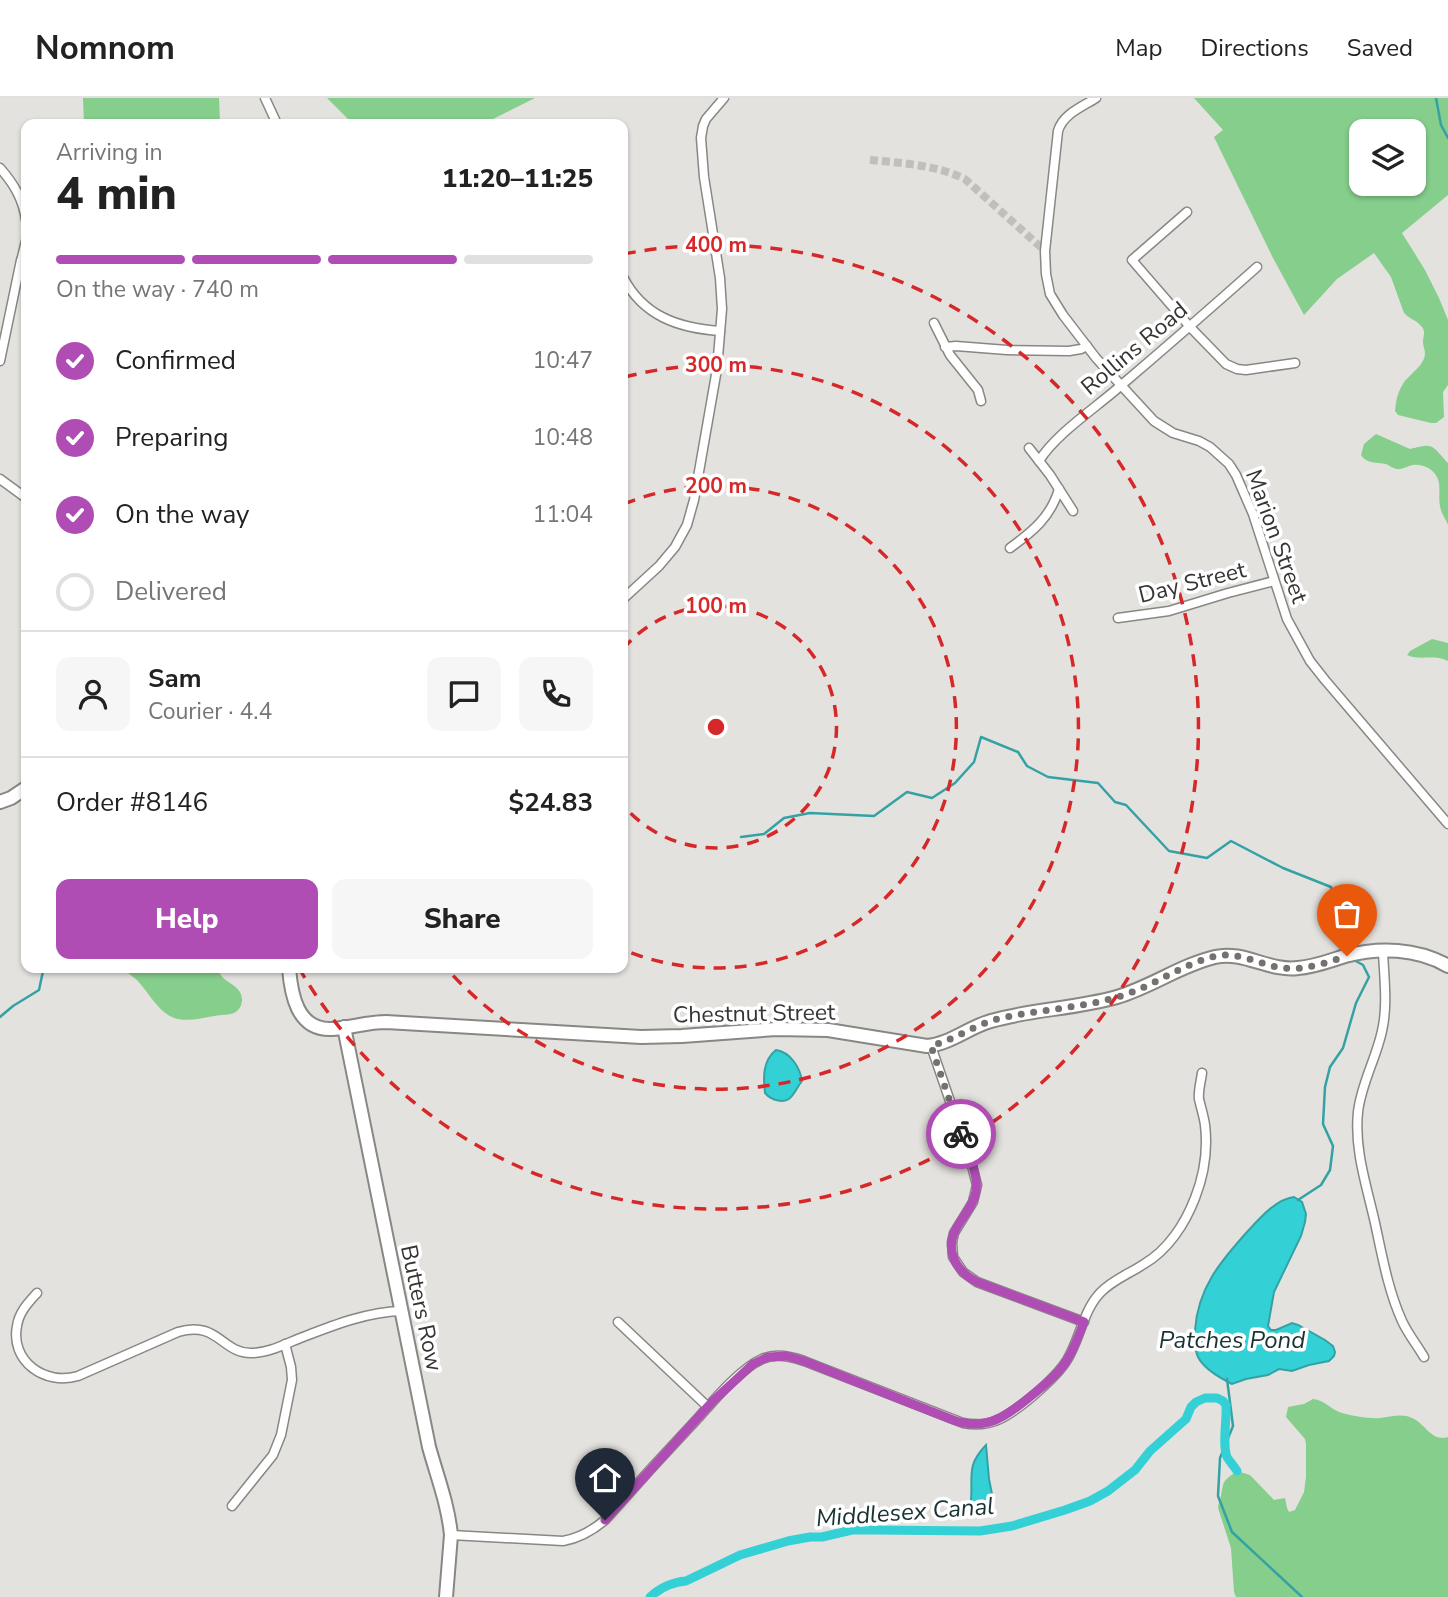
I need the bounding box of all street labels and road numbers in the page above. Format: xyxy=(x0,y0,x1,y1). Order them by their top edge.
street label: Rollins Road xyxy=(1074,295,1194,402)
street label: Marion Street xyxy=(1238,465,1315,608)
street label: Day Street xyxy=(1135,554,1250,611)
street label: Chestnut Street xyxy=(673,997,836,1030)
street label: Butters Row xyxy=(393,1242,450,1374)

